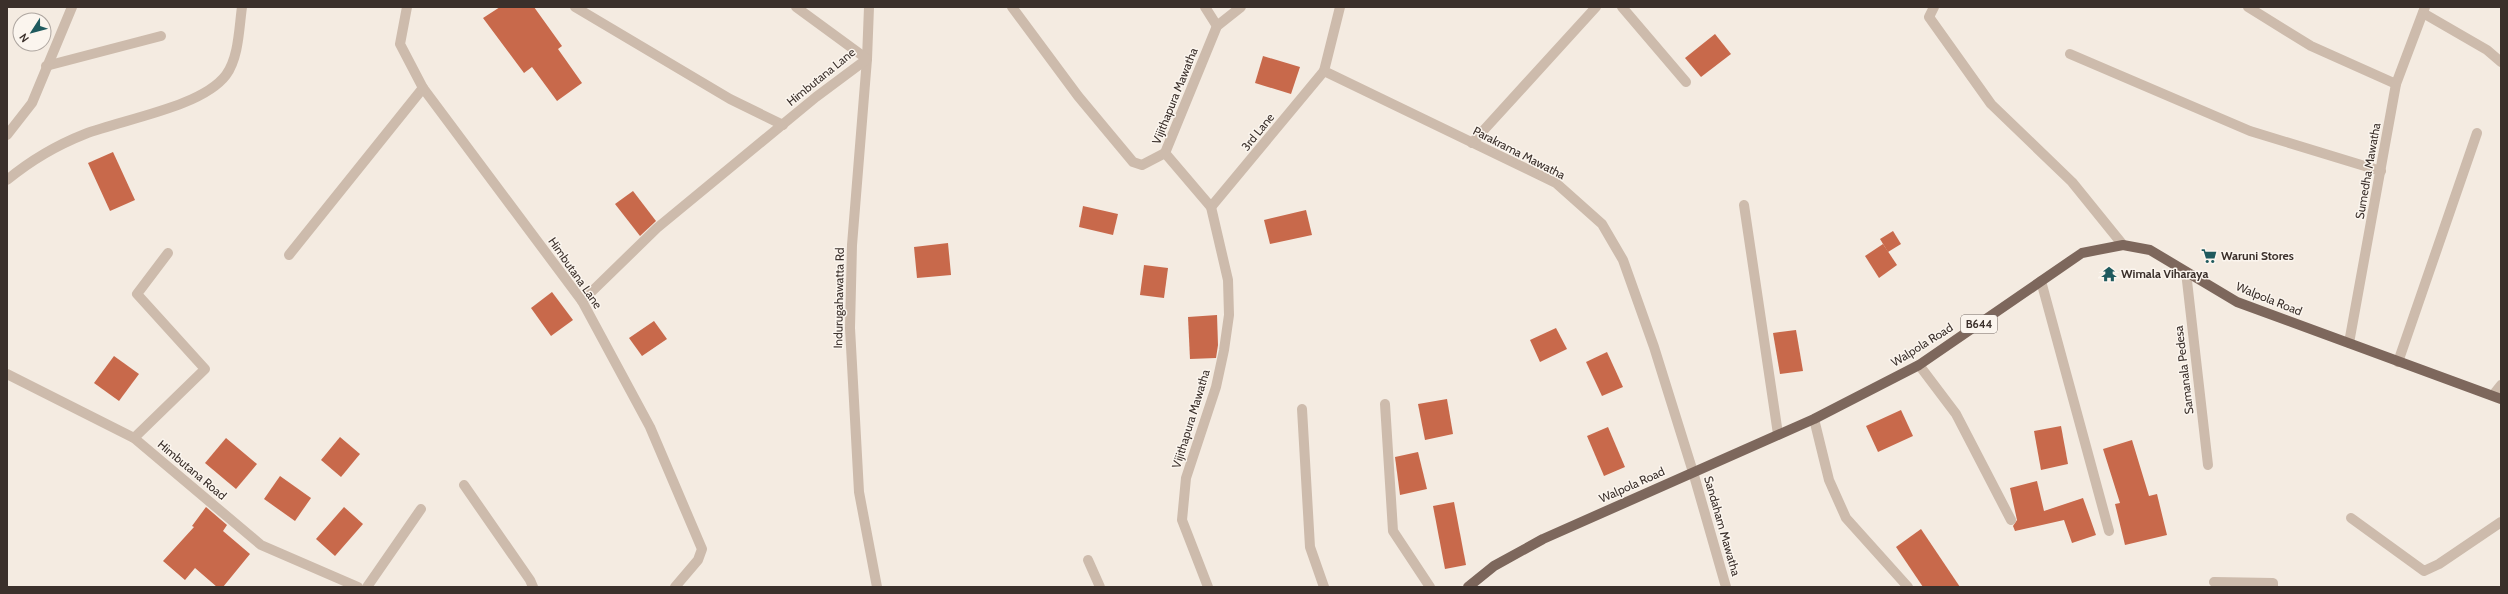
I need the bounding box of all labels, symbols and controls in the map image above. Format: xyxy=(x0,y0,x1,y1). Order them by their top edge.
north arrow xyxy=(12,12,52,52)
text: N xyxy=(16,31,32,45)
street label: Himbutana Lane xyxy=(783,44,858,109)
street label: Vijithapura Mawatha xyxy=(1148,45,1201,146)
street label: 3rd Lane xyxy=(1238,110,1277,154)
street label: Sumedha Mawatha xyxy=(2352,121,2383,220)
street label: Parakrama Mawatha xyxy=(1471,123,1568,182)
street label: Himbutana Lane xyxy=(545,234,606,311)
street label: Indurugahawatta Rd xyxy=(830,247,847,349)
supermarket icon: Waruni Stores xyxy=(2200,247,2218,265)
place label: Waruni Stores xyxy=(2221,248,2294,263)
temple icon: Wimala Viharaya xyxy=(2100,265,2118,283)
place label: Wimala Viharaya xyxy=(2121,266,2208,281)
street label: Walpola Road xyxy=(2234,278,2304,319)
road number: B644 xyxy=(1961,315,1997,333)
street label: Walpola Road xyxy=(1888,320,1955,370)
street label: Samanala Pedesa xyxy=(2171,325,2196,415)
street label: Vijithapura Mawatha xyxy=(1168,367,1213,470)
street label: Himbutana Road xyxy=(155,436,230,503)
street label: Walpola Road xyxy=(1597,463,1667,506)
street label: Sandaham Mawatha xyxy=(1701,474,1744,578)

